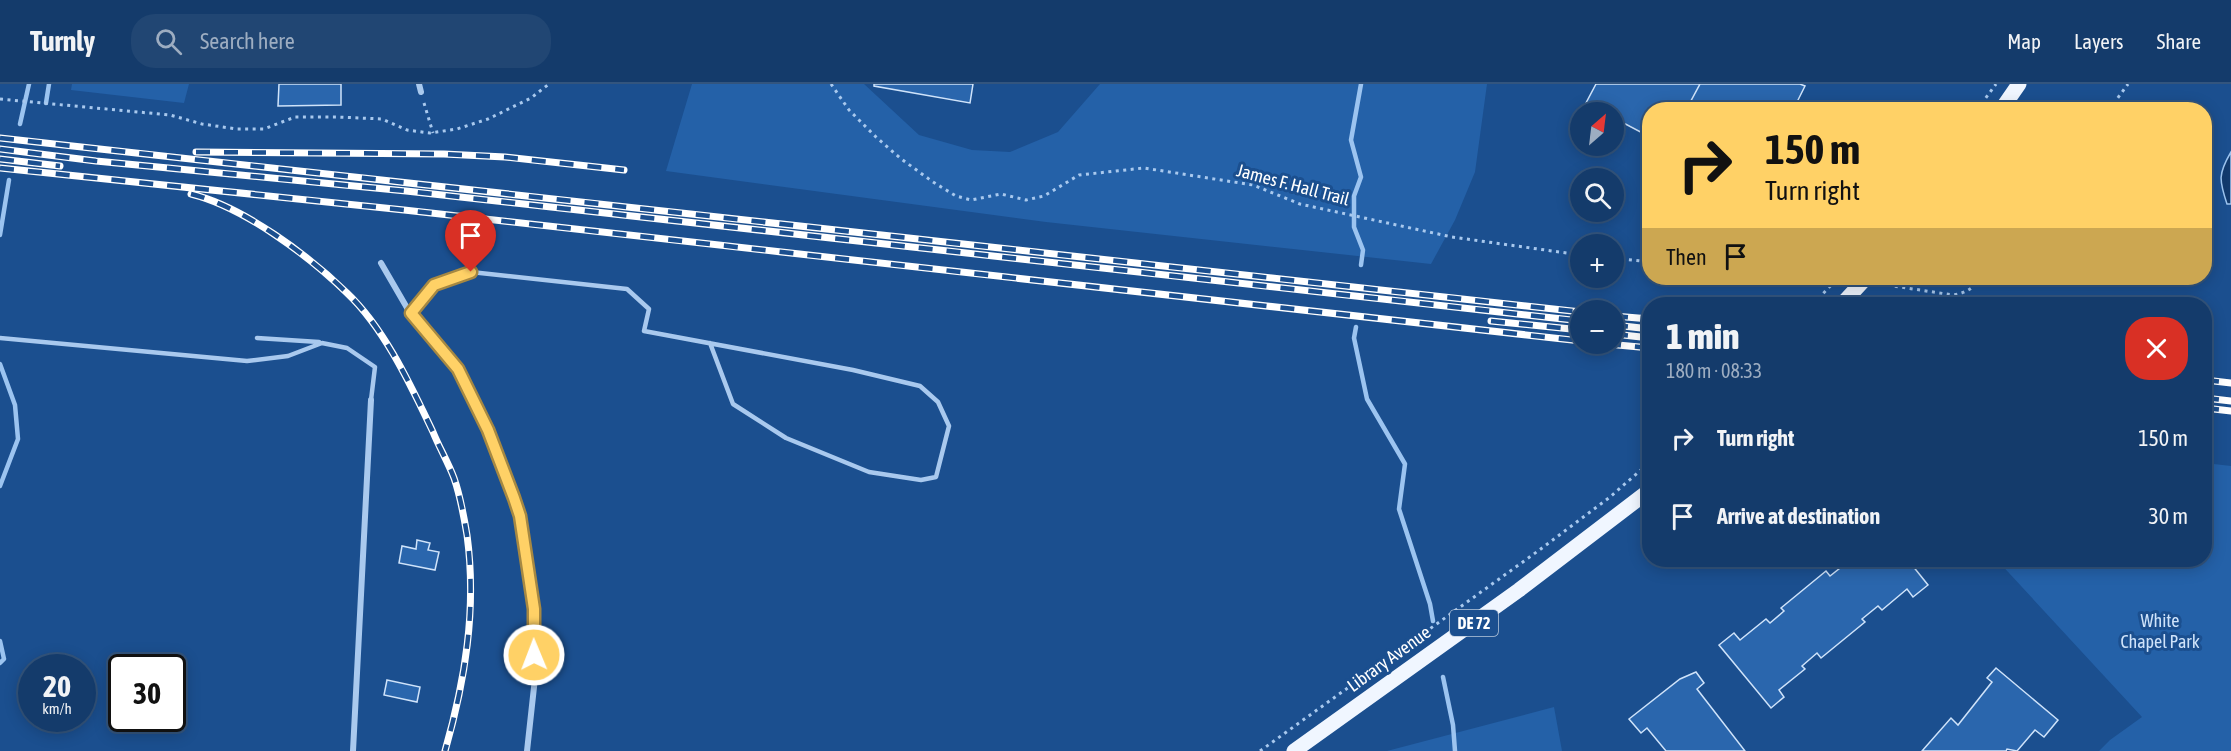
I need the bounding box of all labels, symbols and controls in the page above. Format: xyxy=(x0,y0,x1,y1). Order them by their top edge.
search box xyxy=(131,14,551,68)
text: Turnly xyxy=(30,25,95,57)
icon: search xyxy=(152,25,185,58)
text: Search here xyxy=(200,28,295,54)
text: Map xyxy=(2007,29,2041,53)
text: Layers xyxy=(2074,29,2124,53)
text: Share xyxy=(2157,29,2201,53)
north arrow xyxy=(1570,102,1624,156)
map controls xyxy=(1570,102,1624,354)
text: 150 m xyxy=(1765,125,1860,173)
icon: right xyxy=(1666,126,1744,204)
street label: James F. Hall Trail xyxy=(1234,159,1352,210)
button: search xyxy=(1570,168,1624,222)
text: Turn right xyxy=(1765,175,1860,206)
pin xyxy=(445,210,496,272)
icon: arrive xyxy=(454,219,487,252)
button: + xyxy=(1570,234,1624,288)
icon: arrive xyxy=(1719,240,1752,273)
text: Then xyxy=(1666,244,1707,270)
button: − xyxy=(1570,300,1624,354)
text: 1 min xyxy=(1666,315,1740,357)
button: close xyxy=(2125,317,2188,380)
text: 180 m · 08:33 xyxy=(1666,359,1762,382)
icon: right xyxy=(1666,422,1699,455)
text: Turn right xyxy=(1717,425,1794,451)
text: 150 m xyxy=(2138,425,2188,451)
icon: arrive xyxy=(1666,500,1699,533)
text: Arrive at destination xyxy=(1717,503,1880,529)
text: 30 m xyxy=(2148,503,2188,529)
road number: DE 72 xyxy=(1450,610,1498,636)
park label: White Chapel Park xyxy=(2120,610,2200,652)
street label: Library Avenue xyxy=(1343,621,1435,696)
position arrow xyxy=(502,623,566,687)
speed limit sign: 30 xyxy=(108,654,186,732)
text: 20 xyxy=(43,669,71,703)
text: km/h xyxy=(42,700,72,717)

